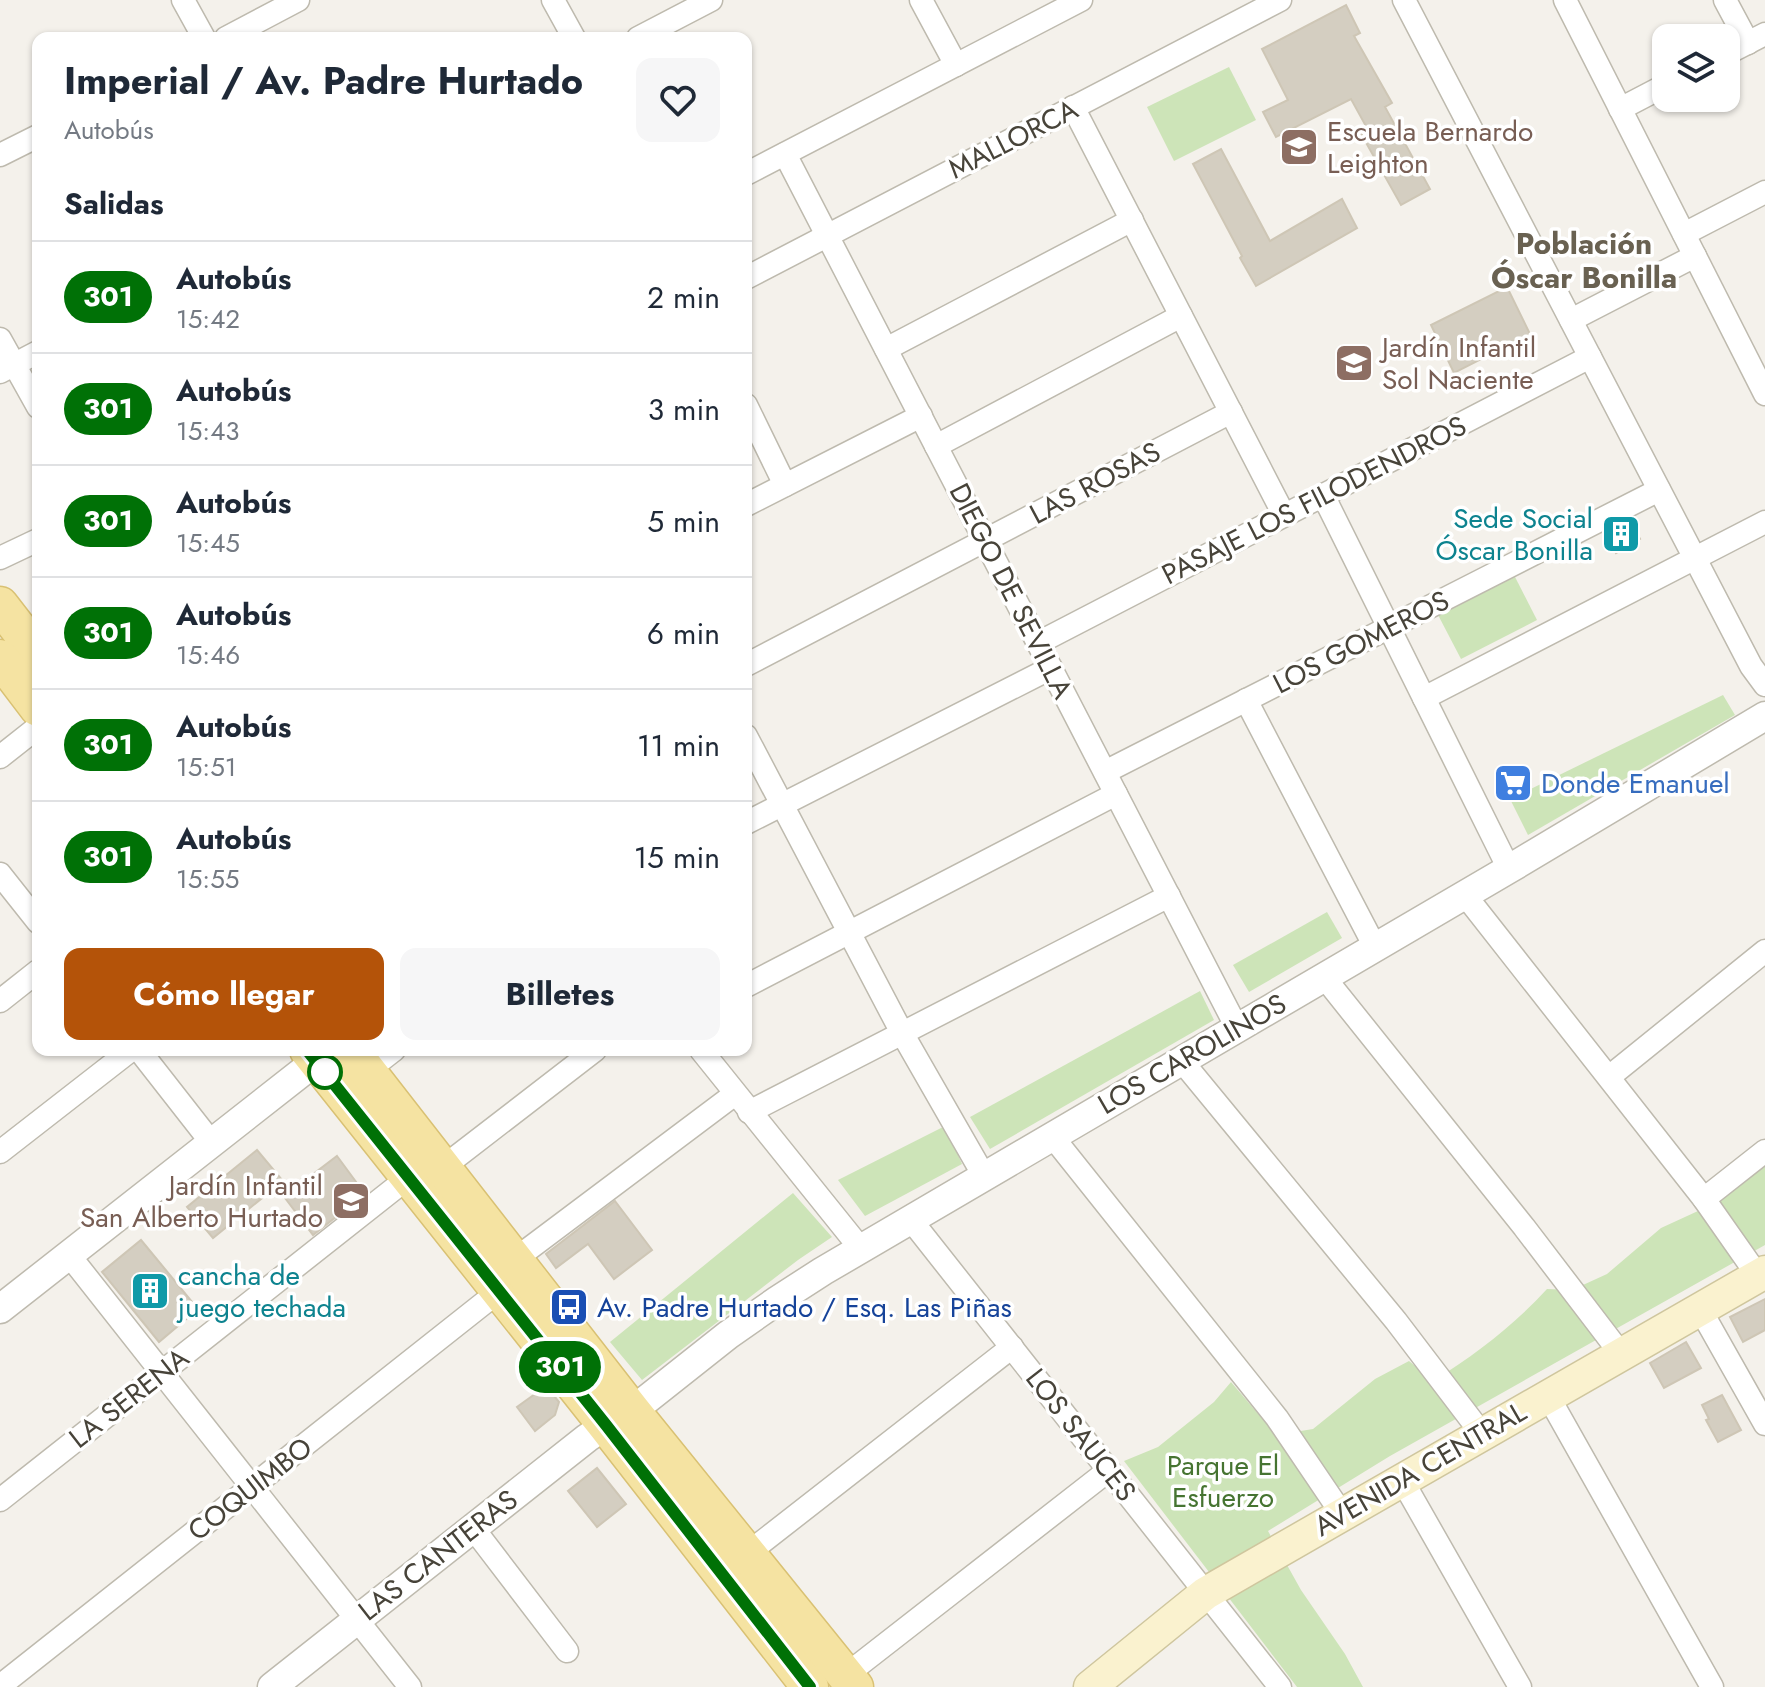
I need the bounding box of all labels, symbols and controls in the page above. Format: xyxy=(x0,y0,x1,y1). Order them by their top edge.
map controls xyxy=(1652,24,1740,112)
button: layers xyxy=(1652,24,1740,112)
text: Imperial / Av. Padre Hurtado xyxy=(64,53,583,108)
button: heart xyxy=(636,58,720,142)
street label: MALLORCA xyxy=(941,89,1085,189)
text: Autobús xyxy=(64,111,154,149)
place label: Escuela Bernardo Leighton xyxy=(1327,111,1533,184)
school or university icon: Escuela Bernardo Leighton xyxy=(1278,126,1320,168)
text: Salidas xyxy=(64,182,164,225)
district label: Población Óscar Bonilla xyxy=(1491,222,1677,299)
text: Autobús xyxy=(176,257,291,300)
text: 301 xyxy=(83,276,133,317)
text: 2 min xyxy=(647,276,720,319)
text: 15:42 xyxy=(176,300,240,338)
place label: Jardín Infantil Sol Naciente xyxy=(1378,327,1536,400)
school or university icon: Jardín Infantil Sol Naciente xyxy=(1333,342,1375,384)
text: Autobús xyxy=(176,369,291,412)
text: 301 xyxy=(83,388,133,429)
text: 3 min xyxy=(648,388,720,431)
street label: PASAJE LOS FILODENDROS xyxy=(1155,405,1473,595)
text: 15:43 xyxy=(176,412,240,450)
street label: LAS ROSAS xyxy=(1022,431,1168,535)
street label: DIEGO DE SEVILLA xyxy=(939,476,1083,706)
text: Autobús xyxy=(176,481,291,524)
place label: Sede Social Óscar Bonilla xyxy=(1435,498,1593,571)
text: 301 xyxy=(83,500,133,541)
text: 5 min xyxy=(647,500,720,543)
building icon: Sede Social Óscar Bonilla xyxy=(1600,513,1642,555)
text: 15:45 xyxy=(176,524,240,562)
street label: LOS GOMEROS xyxy=(1266,580,1456,704)
text: Autobús xyxy=(176,593,291,636)
text: 301 xyxy=(83,612,133,653)
text: 6 min xyxy=(647,612,720,655)
text: 15:46 xyxy=(176,636,240,674)
text: Autobús xyxy=(176,705,291,748)
text: 301 xyxy=(83,724,133,765)
text: 11 min xyxy=(637,724,720,767)
text: 15:51 xyxy=(176,748,237,786)
supermarket icon: Donde Emanuel xyxy=(1492,762,1534,804)
place label: Donde Emanuel xyxy=(1541,763,1730,804)
text: Autobús xyxy=(176,817,291,860)
text: 301 xyxy=(83,836,133,877)
text: 15 min xyxy=(634,836,720,879)
text: 15:55 xyxy=(176,860,240,898)
button: Cómo llegar xyxy=(64,948,384,1040)
button: Billetes xyxy=(400,948,720,1040)
street label: LOS CAROLINOS xyxy=(1090,983,1294,1125)
unlabelled marker xyxy=(308,1055,342,1089)
place label: Jardín Infantil San Alberto Hurtado xyxy=(80,1165,323,1238)
school or university icon: Jardín Infantil San Alberto Hurtado xyxy=(330,1180,372,1222)
place label: cancha de juego techada xyxy=(176,1255,346,1328)
building icon: cancha de juego techada xyxy=(129,1270,171,1312)
bus stop icon: Av. Padre Hurtado / Esq. Las Piñas xyxy=(548,1286,590,1328)
place label: Av. Padre Hurtado / Esq. Las Piñas xyxy=(597,1287,1012,1328)
street label: LA SERENA xyxy=(60,1338,198,1458)
line badge: 301 xyxy=(514,1341,606,1393)
text: 301 xyxy=(535,1346,585,1387)
street label: LOS SAUCES xyxy=(1016,1360,1146,1510)
street label: AVENIDA CENTRAL xyxy=(1306,1391,1534,1547)
street label: COQUIMBO xyxy=(179,1427,321,1551)
park label: Parque El Esfuerzo xyxy=(1167,1445,1279,1518)
street label: LAS CANTERAS xyxy=(350,1480,526,1630)

